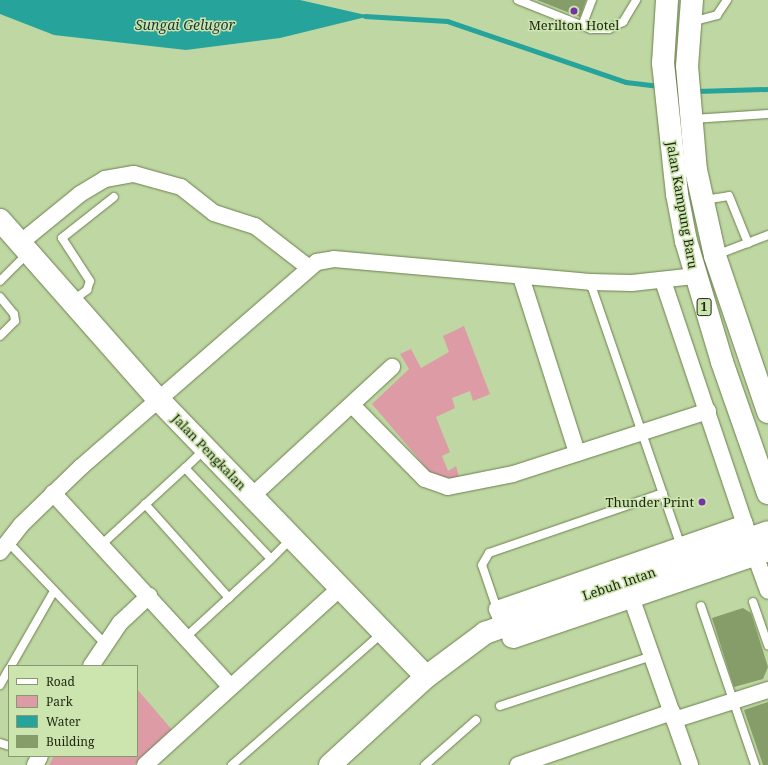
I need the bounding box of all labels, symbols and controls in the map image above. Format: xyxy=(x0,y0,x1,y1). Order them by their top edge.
marker: Merilton Hotel xyxy=(569,6,579,16)
water label: Sungai Gelugor xyxy=(135,17,235,33)
place label: Merilton Hotel xyxy=(529,17,619,33)
street label: Jalan Kampung Baru xyxy=(663,140,701,270)
road number: 1 xyxy=(696,297,712,317)
street label: Jalan Pengkalan xyxy=(169,411,249,493)
place label: Thunder Print xyxy=(606,494,694,510)
marker: Thunder Print xyxy=(697,497,707,507)
street label: Lebuh Intan xyxy=(580,564,658,604)
legend xyxy=(8,665,138,757)
text: Road xyxy=(46,673,75,690)
text: Park xyxy=(46,693,73,710)
text: Water xyxy=(46,713,81,730)
text: Building xyxy=(46,733,94,750)

